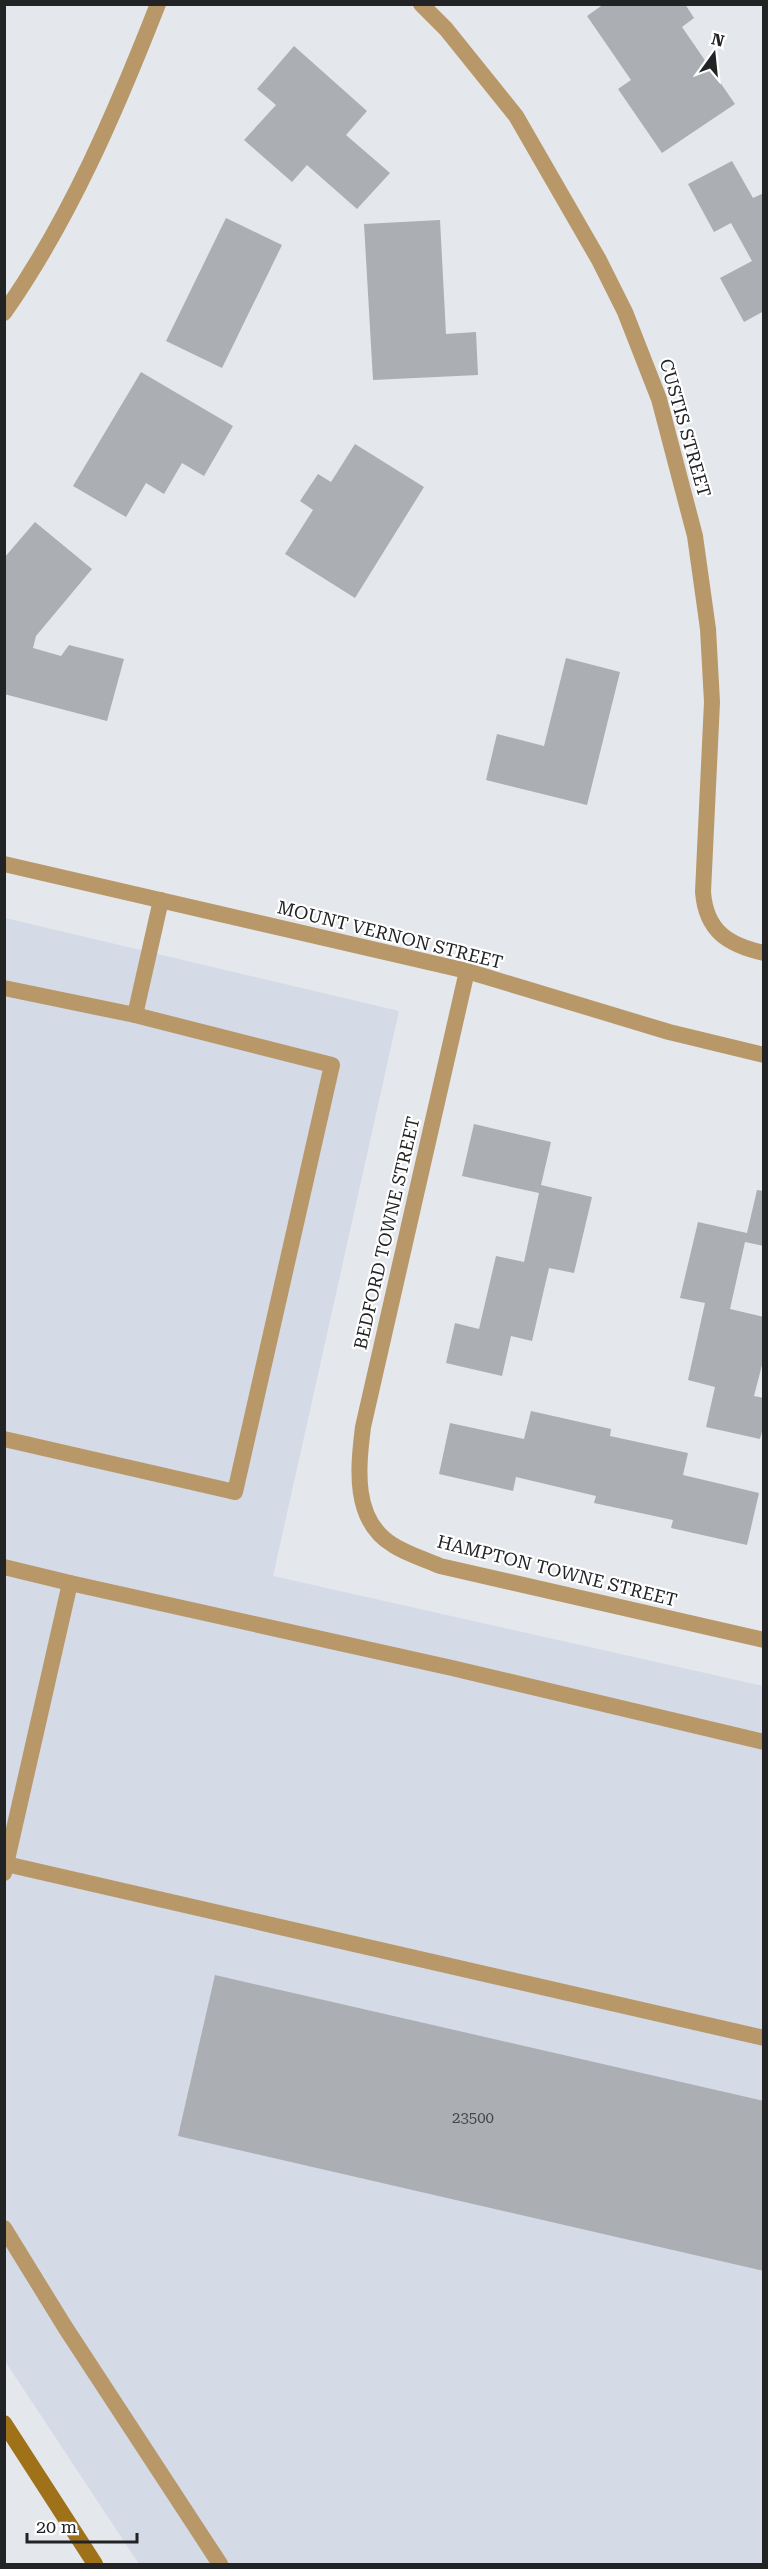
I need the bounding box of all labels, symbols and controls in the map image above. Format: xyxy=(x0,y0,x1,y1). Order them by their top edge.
north arrow xyxy=(684,24,744,84)
text: N xyxy=(709,29,726,51)
street label: CUSTIS STREET xyxy=(656,356,715,500)
street label: MOUNT VERNON STREET xyxy=(275,896,505,973)
street label: BEDFORD TOWNE STREET xyxy=(349,1114,424,1351)
street label: HAMPTON TOWNE STREET xyxy=(435,1531,679,1611)
house number: 23500 xyxy=(452,2109,494,2127)
scale bar xyxy=(27,2506,136,2544)
text: 20 m xyxy=(36,2516,77,2537)

